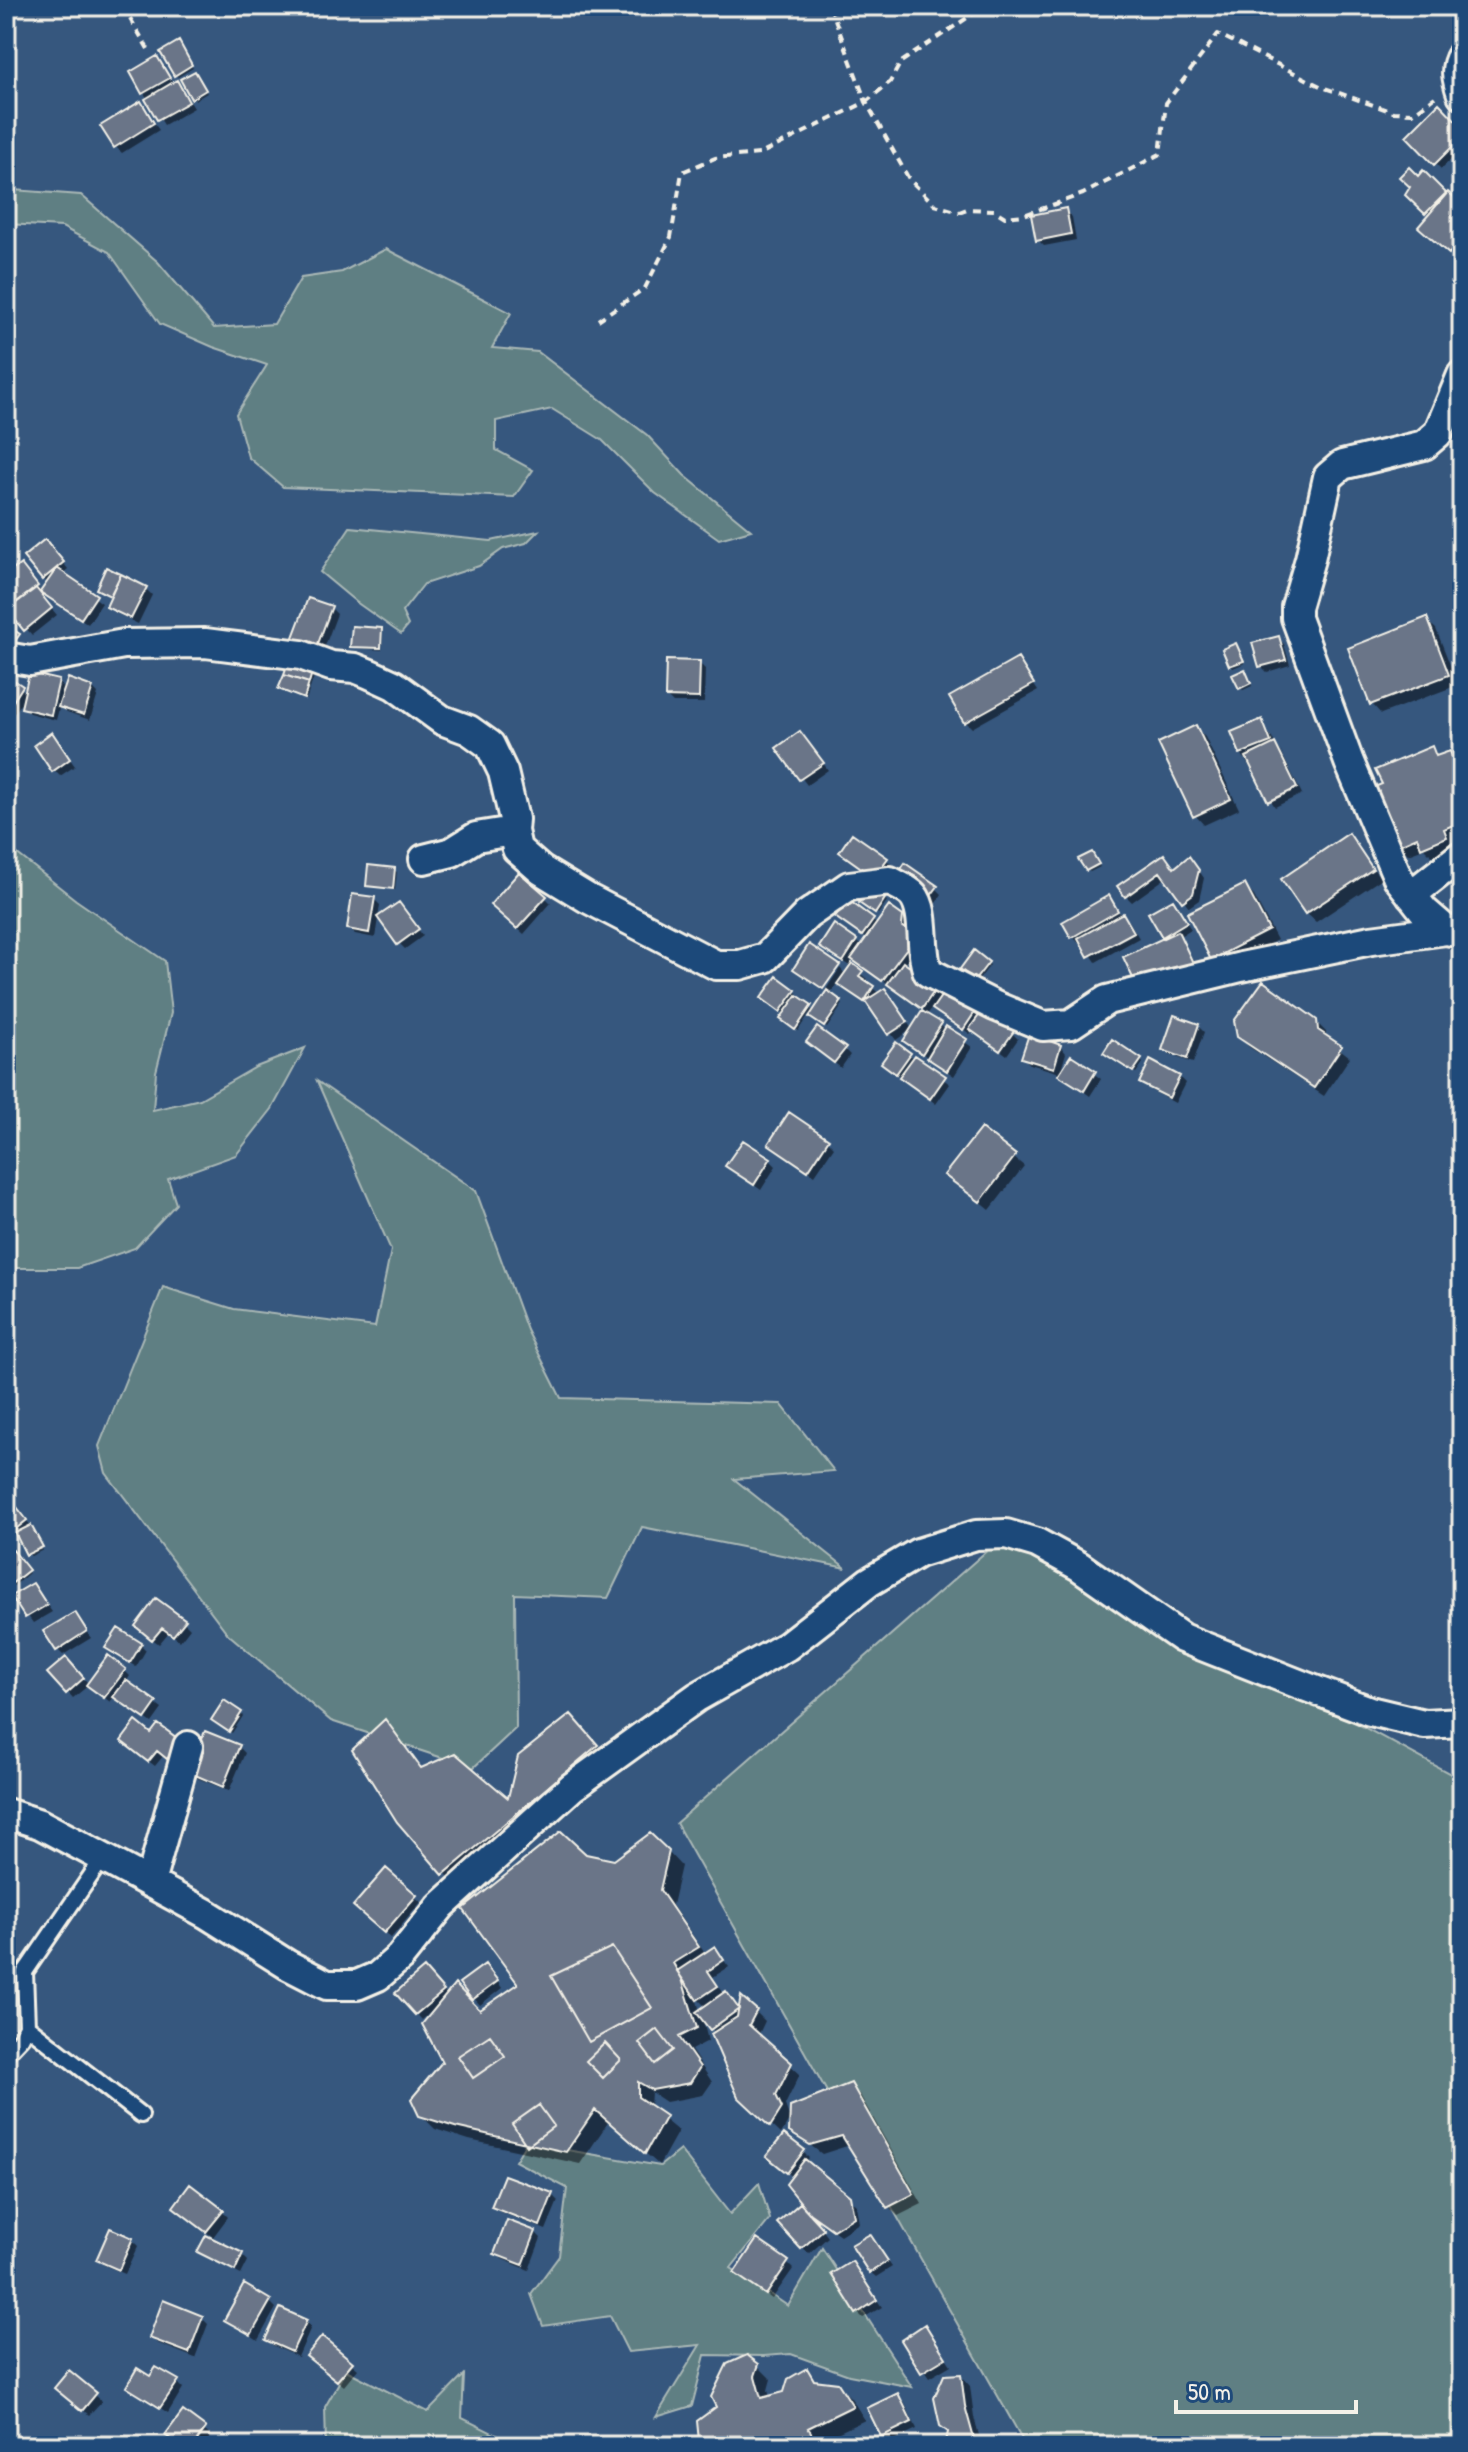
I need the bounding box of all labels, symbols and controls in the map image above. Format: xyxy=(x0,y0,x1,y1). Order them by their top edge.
scale bar xyxy=(1176,2364,1356,2414)
text: 50 m xyxy=(1188,2375,1231,2407)

